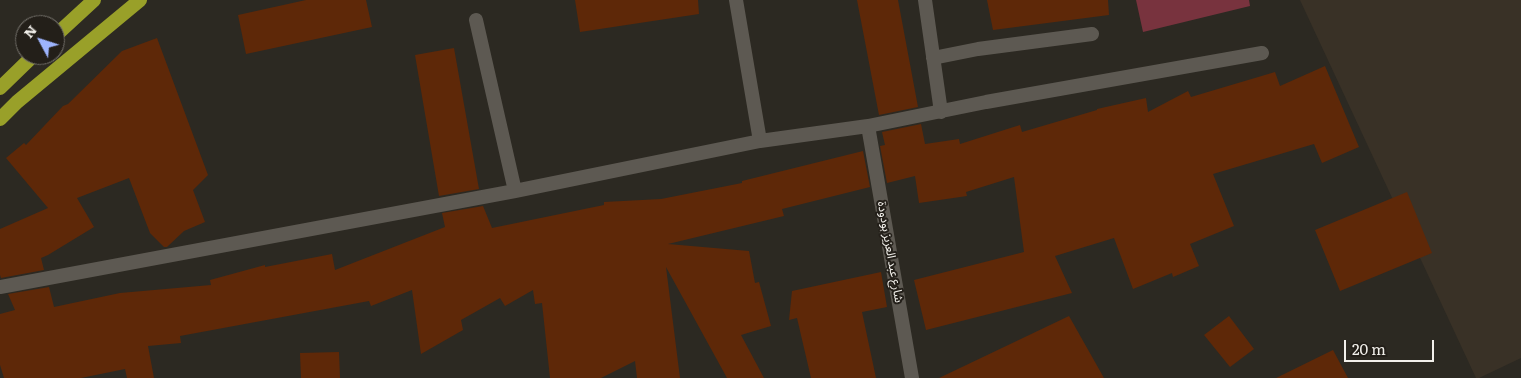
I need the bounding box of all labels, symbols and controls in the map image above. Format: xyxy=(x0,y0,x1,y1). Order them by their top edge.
north arrow xyxy=(15,15,65,65)
text: N xyxy=(18,20,41,42)
street label: شارع عبد العزيز بودودة xyxy=(874,200,906,304)
scale bar xyxy=(1346,330,1436,362)
text: 20 m xyxy=(1352,337,1386,360)

